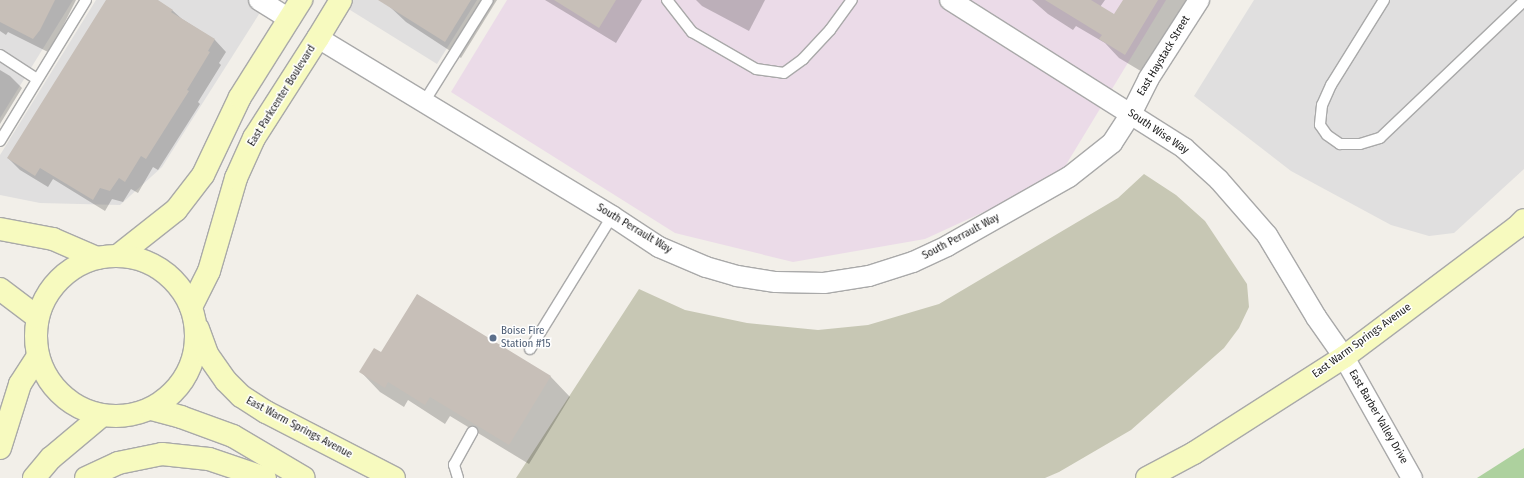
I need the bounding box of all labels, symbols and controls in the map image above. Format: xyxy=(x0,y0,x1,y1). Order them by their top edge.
street label: East Haystack Street xyxy=(1135,14,1193,98)
street label: East Parkcenter Boulevard xyxy=(245,43,319,149)
street label: South Wise Way xyxy=(1125,107,1191,157)
street label: South Perrault Way xyxy=(594,201,674,257)
street label: South Perrault Way xyxy=(920,211,1002,263)
street label: East Warm Springs Avenue xyxy=(1310,301,1414,381)
place label: Boise Fire Station #15 xyxy=(501,325,550,351)
marker: Boise Fire Station #15 xyxy=(488,333,498,343)
street label: East Barber Valley Drive xyxy=(1346,368,1410,466)
street label: East Warm Springs Avenue xyxy=(244,394,354,462)

